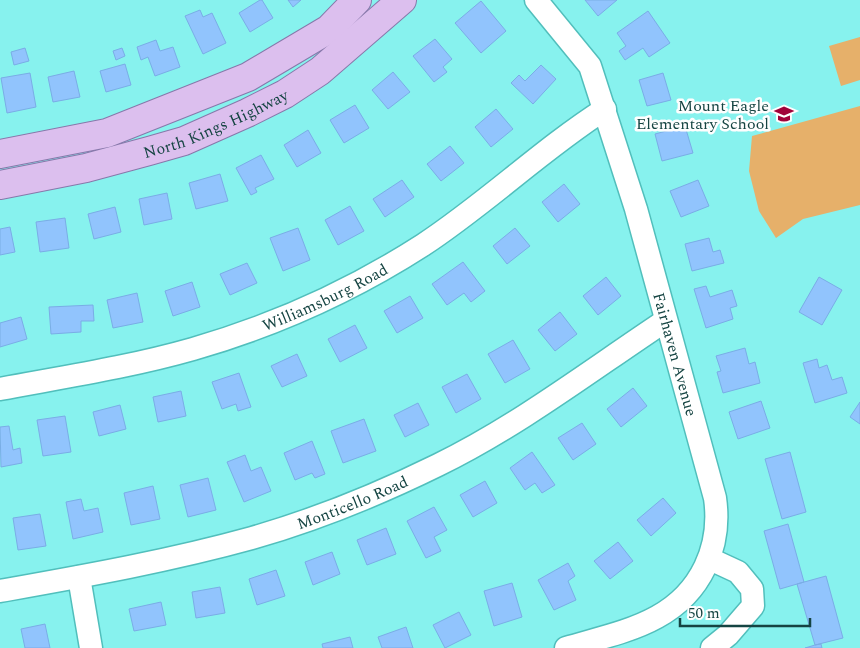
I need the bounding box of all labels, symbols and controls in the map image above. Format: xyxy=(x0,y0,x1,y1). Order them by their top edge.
street label: North Kings Highway xyxy=(141,83,294,165)
place label: Mount Eagle Elementary School xyxy=(636,94,769,136)
school or university icon: Mount Eagle Elementary School xyxy=(773,103,795,125)
street label: Williamsburg Road xyxy=(259,258,393,338)
street label: Fairhaven Avenue xyxy=(646,290,703,419)
street label: Monticello Road xyxy=(294,470,412,536)
scale bar xyxy=(680,596,810,628)
text: 50 m xyxy=(688,602,720,625)

